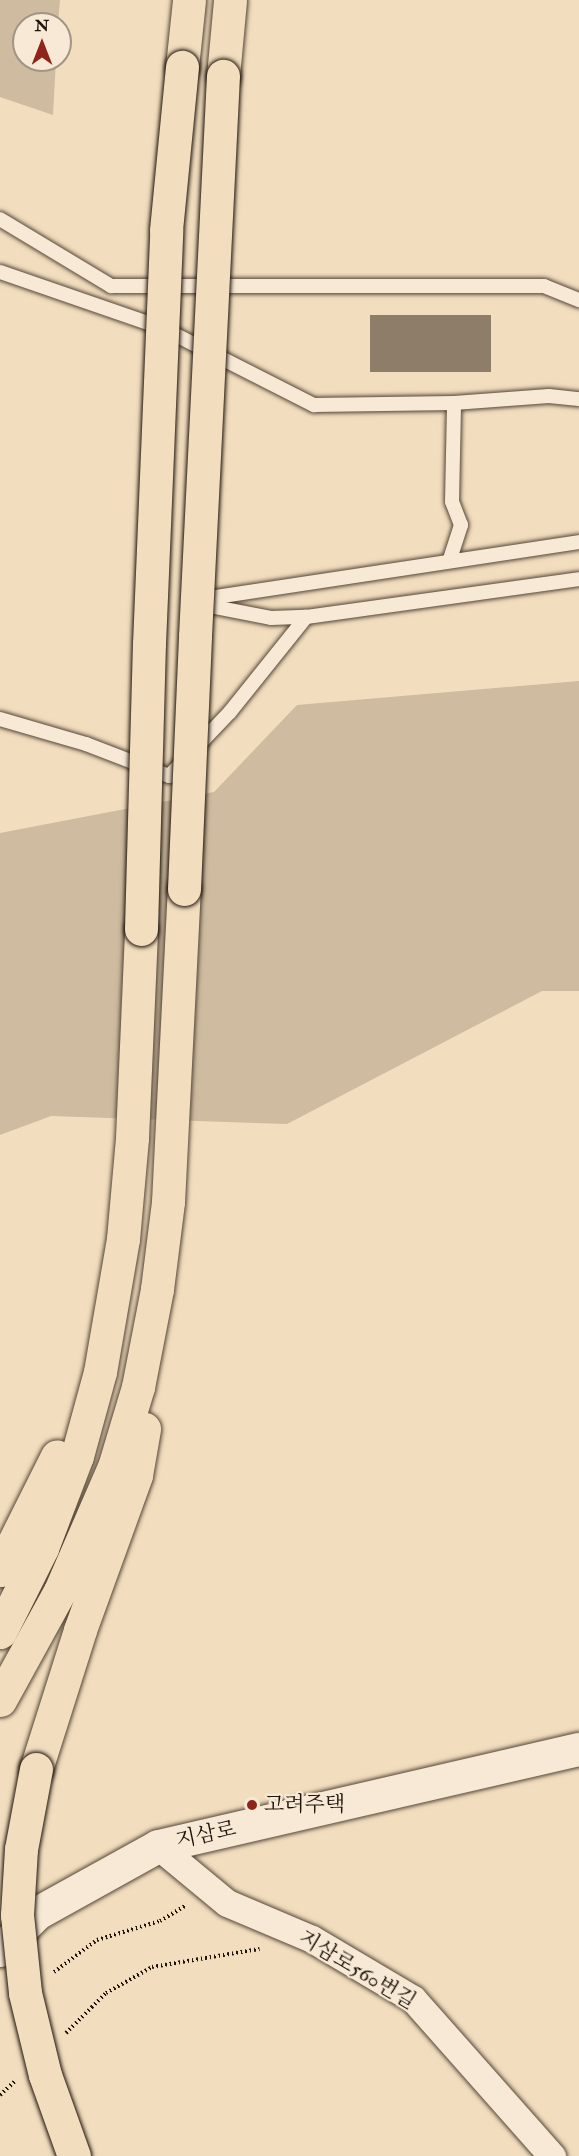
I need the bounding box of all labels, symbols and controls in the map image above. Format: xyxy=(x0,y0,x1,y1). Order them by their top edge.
north arrow xyxy=(12,12,72,72)
text: N xyxy=(35,16,49,36)
place label: 고려주택 xyxy=(264,1792,345,1818)
marker: 고려주택 xyxy=(245,1798,259,1812)
street label: 지삼로 xyxy=(174,1816,238,1854)
street label: 지삼로560번길 xyxy=(294,1925,420,2015)

